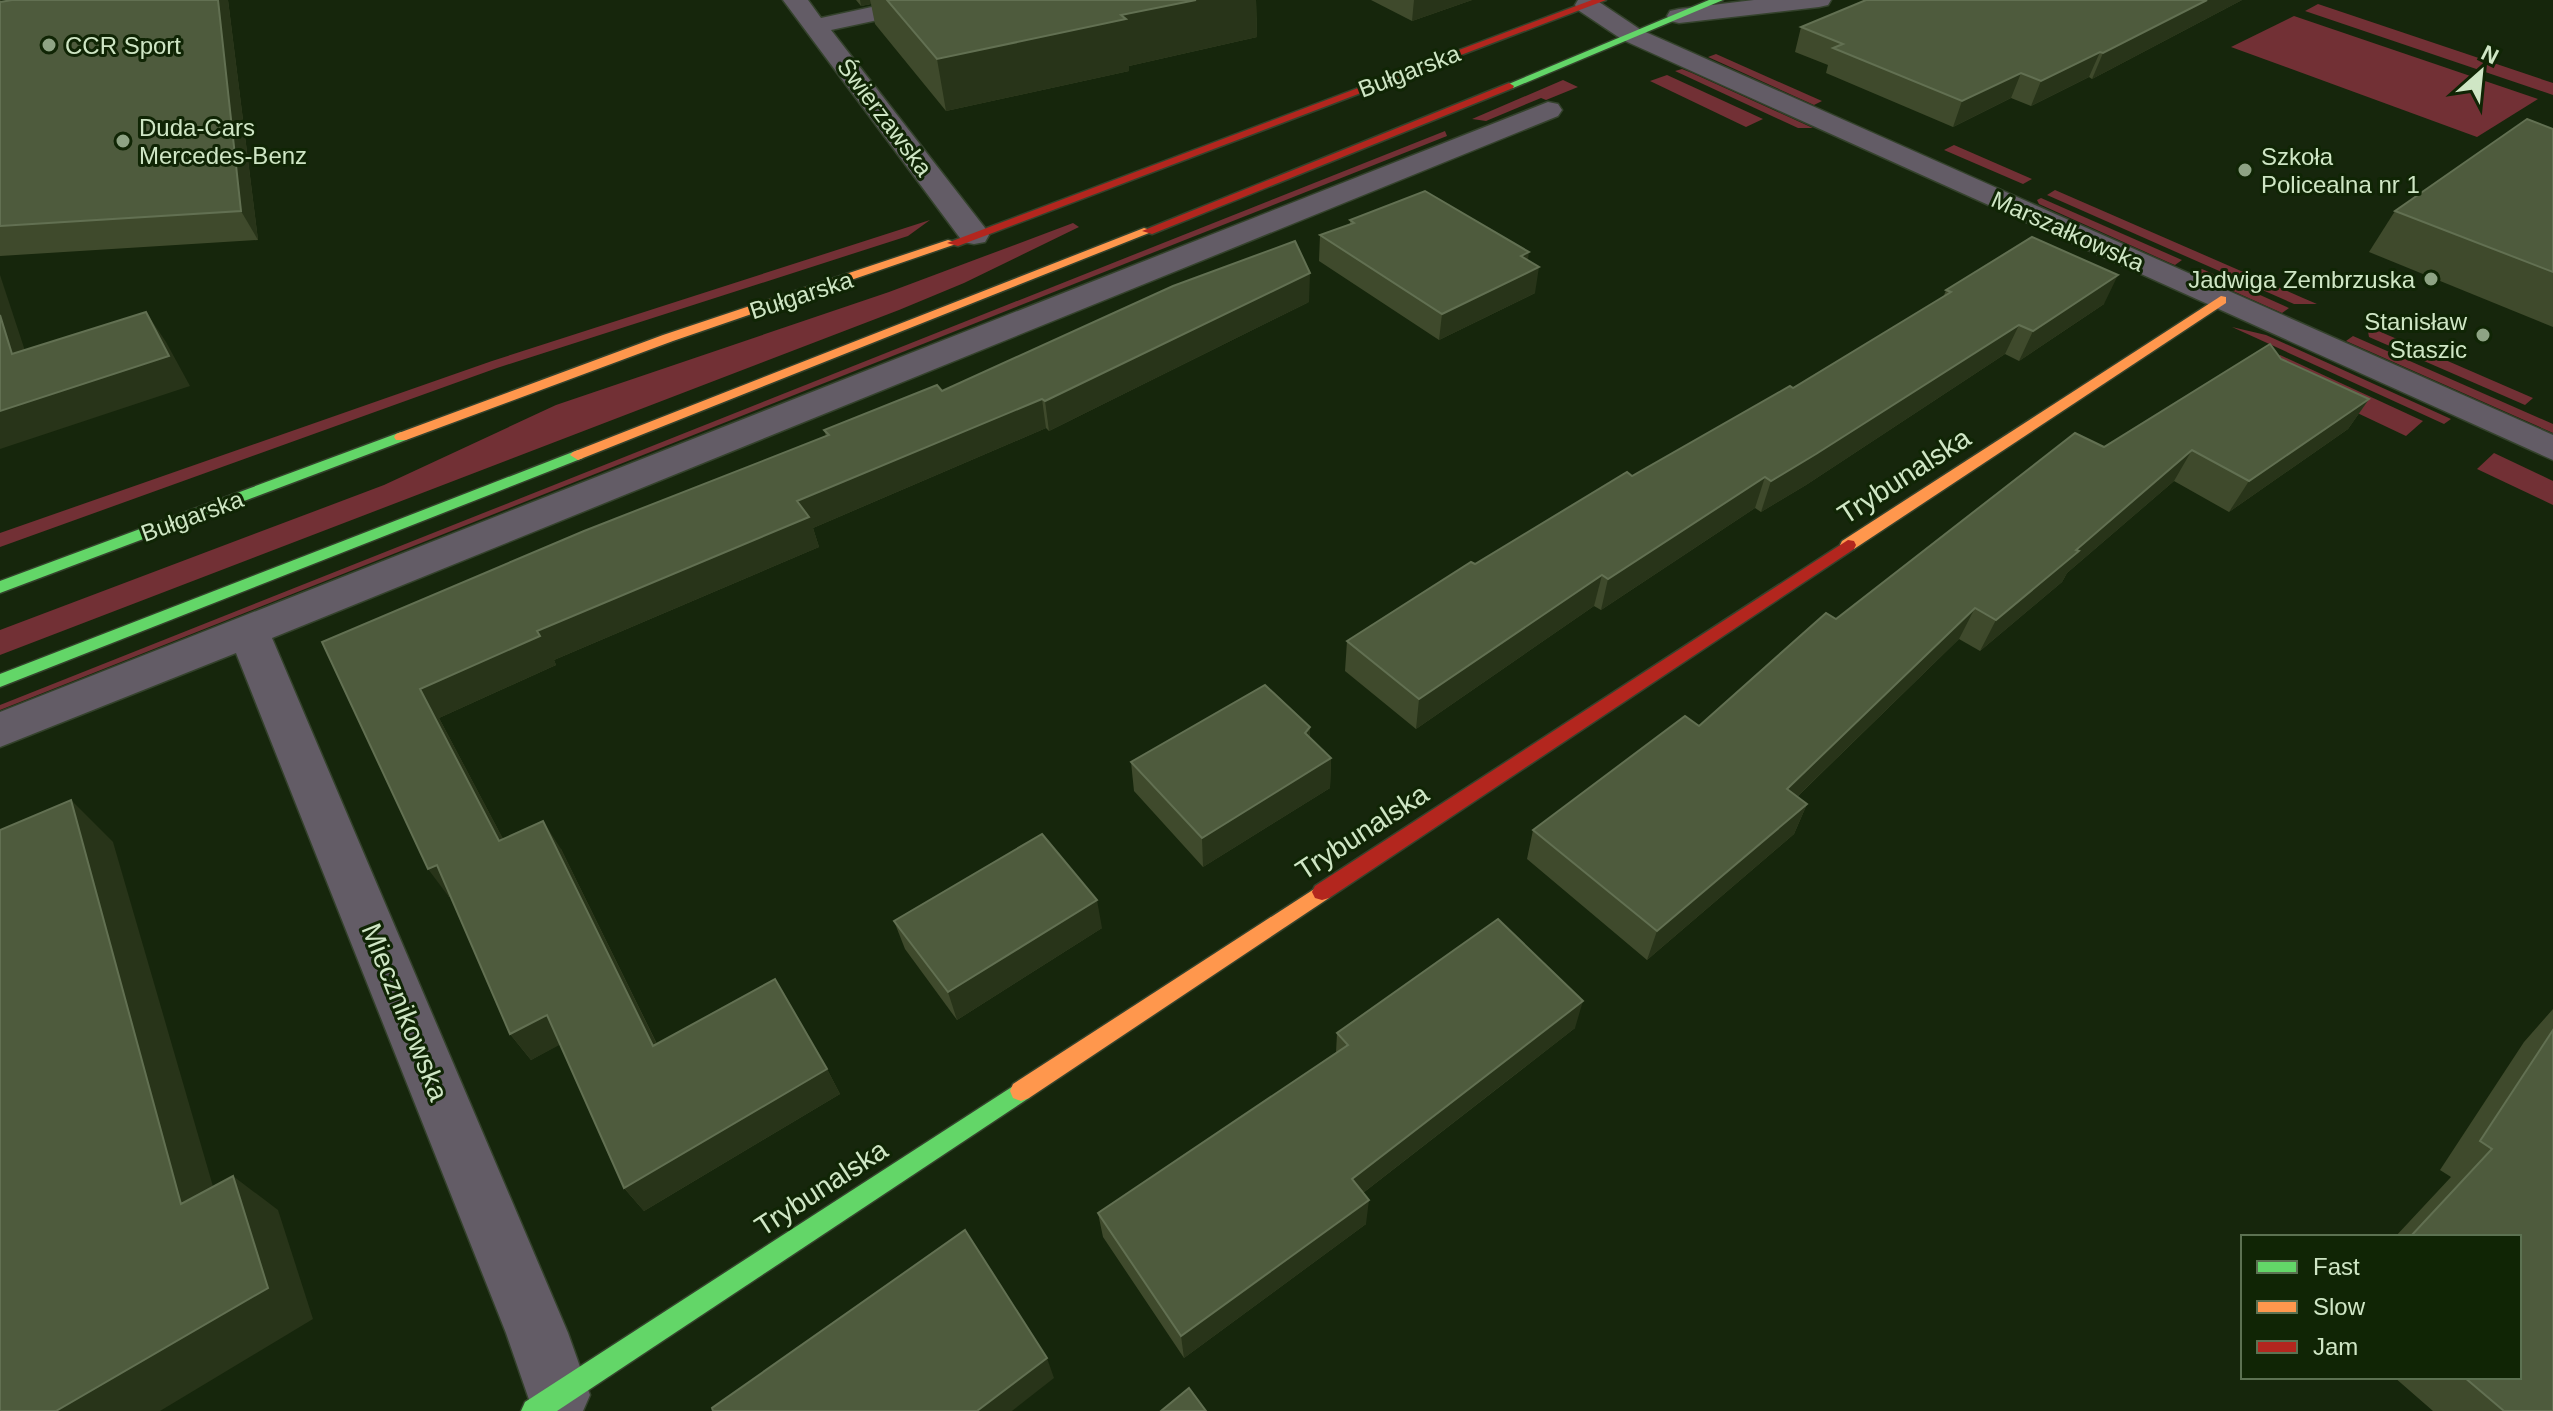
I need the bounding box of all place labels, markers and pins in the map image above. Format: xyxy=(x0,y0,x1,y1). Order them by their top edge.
place label: CCR Sport xyxy=(65,32,181,59)
marker: CCR Sport xyxy=(40,36,58,54)
place label: Duda-Cars Mercedes-Benz xyxy=(139,114,307,169)
marker: Duda-Cars Mercedes-Benz xyxy=(114,132,132,150)
place label: Szkoła Policealna nr 1 xyxy=(2261,143,2420,198)
marker: Szkoła Policealna nr 1 xyxy=(2236,161,2254,179)
place label: Jadwiga Zembrzuska xyxy=(2188,266,2416,293)
marker: Jadwiga Zembrzuska xyxy=(2422,270,2440,288)
place label: Stanisław Staszic xyxy=(2364,308,2468,363)
marker: Stanisław Staszic xyxy=(2474,326,2492,344)

